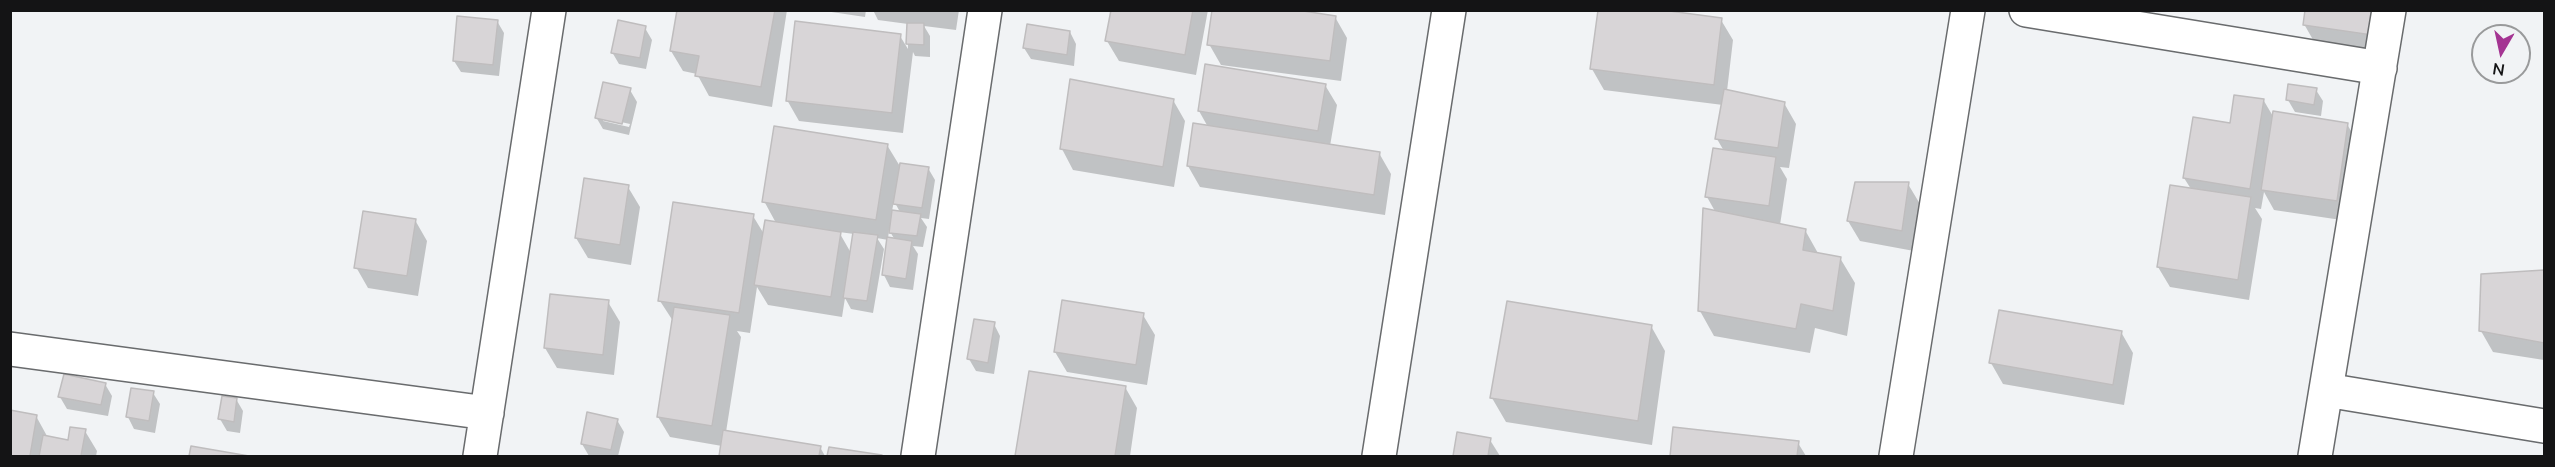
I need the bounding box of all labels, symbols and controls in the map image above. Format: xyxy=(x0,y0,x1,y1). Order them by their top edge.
north arrow xyxy=(2471,24,2531,84)
text: N xyxy=(2491,59,2506,81)

